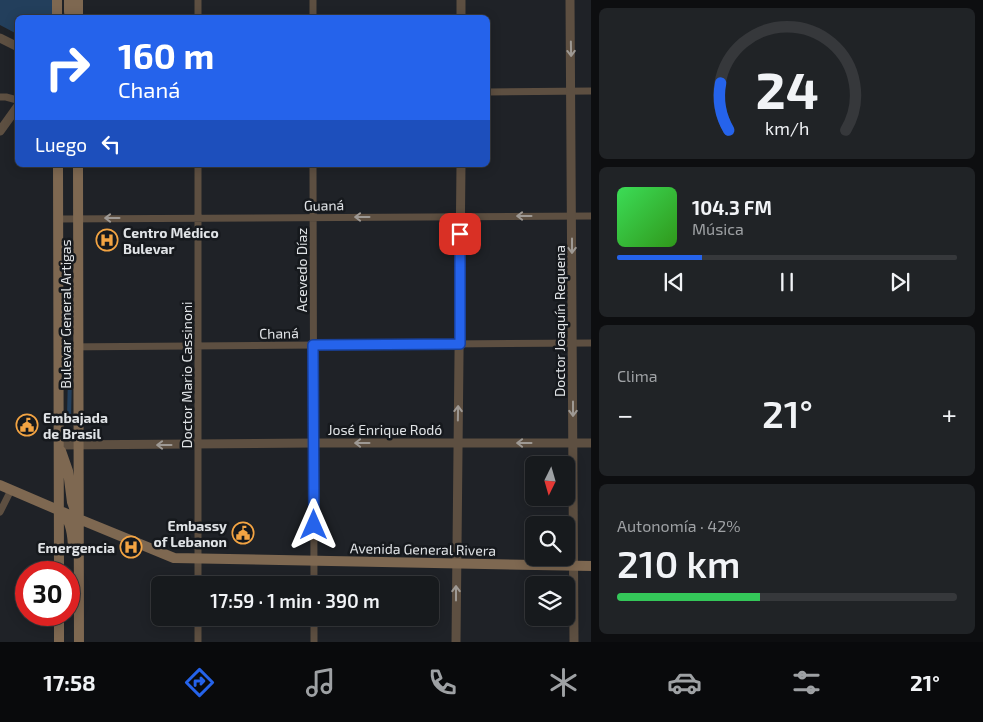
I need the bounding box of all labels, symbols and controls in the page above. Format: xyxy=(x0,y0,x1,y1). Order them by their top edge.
text: 160 m xyxy=(118,34,214,76)
icon: right xyxy=(35,35,100,100)
one-way arrow xyxy=(566,40,576,56)
text: 24 xyxy=(755,57,819,119)
text: Chaná xyxy=(118,76,180,102)
text: km/h xyxy=(765,117,809,139)
icon: left xyxy=(97,130,125,158)
text: Luego xyxy=(35,133,87,156)
street label: Guaná xyxy=(304,196,344,214)
text: 104.3 FM xyxy=(692,196,772,219)
one-way arrow xyxy=(517,211,533,221)
one-way arrow xyxy=(354,212,370,222)
pin xyxy=(439,213,481,255)
one-way arrow xyxy=(104,214,120,223)
text: Música xyxy=(692,219,744,238)
icon: arrive xyxy=(446,220,474,248)
place label: Centro Médico Bulevar xyxy=(123,224,219,257)
hospital icon: Centro Médico Bulevar xyxy=(95,228,119,252)
street label: Acevedo Díaz xyxy=(293,228,310,312)
one-way arrow xyxy=(567,238,577,254)
street label: Bulevar General Artigas xyxy=(57,239,74,389)
street label: Doctor Joaquín Requena xyxy=(551,245,568,397)
icon: previous xyxy=(660,268,688,296)
icon: pause xyxy=(773,268,801,296)
icon: next xyxy=(886,268,914,296)
street label: Doctor Mario Cassinoni xyxy=(178,302,195,449)
street label: Chaná xyxy=(259,324,299,342)
text: Clima xyxy=(617,366,658,385)
text: 21° xyxy=(762,390,813,436)
text: − xyxy=(617,397,633,431)
text: + xyxy=(942,397,957,431)
one-way arrow xyxy=(568,400,578,416)
one-way arrow xyxy=(453,406,463,422)
place label: Embajada de Brasil xyxy=(43,409,108,442)
public building icon: Embajada de Brasil xyxy=(15,413,39,437)
street label: José Enrique Rodó xyxy=(328,421,442,438)
one-way arrow xyxy=(354,438,370,448)
one-way arrow xyxy=(517,438,533,448)
one-way arrow xyxy=(157,440,173,450)
north arrow xyxy=(525,456,575,506)
map controls xyxy=(525,456,575,626)
position arrow xyxy=(287,498,339,550)
button: search xyxy=(525,516,575,566)
text: Autonomía · 42% xyxy=(617,516,740,535)
place label: Embassy of Lebanon xyxy=(154,517,227,550)
public building icon: Embassy of Lebanon xyxy=(231,521,255,545)
hospital icon: Emergencia xyxy=(119,535,143,559)
place label: Emergencia xyxy=(37,539,115,556)
street label: Avenida General Rivera xyxy=(350,539,496,559)
text: 210 km xyxy=(617,540,740,586)
speed limit sign: 30 xyxy=(15,561,80,626)
button: layers xyxy=(525,576,575,626)
one-way arrow xyxy=(451,586,461,602)
text: 17:59 · 1 min · 390 m xyxy=(210,589,380,612)
icon: directions xyxy=(182,665,217,700)
icon: music xyxy=(303,665,338,700)
icon: phone xyxy=(425,665,460,700)
icon: climate xyxy=(546,665,581,700)
icon: car xyxy=(667,665,702,700)
icon: filters xyxy=(789,665,824,700)
text: 17:58 xyxy=(43,669,96,695)
text: 21° xyxy=(910,669,940,695)

